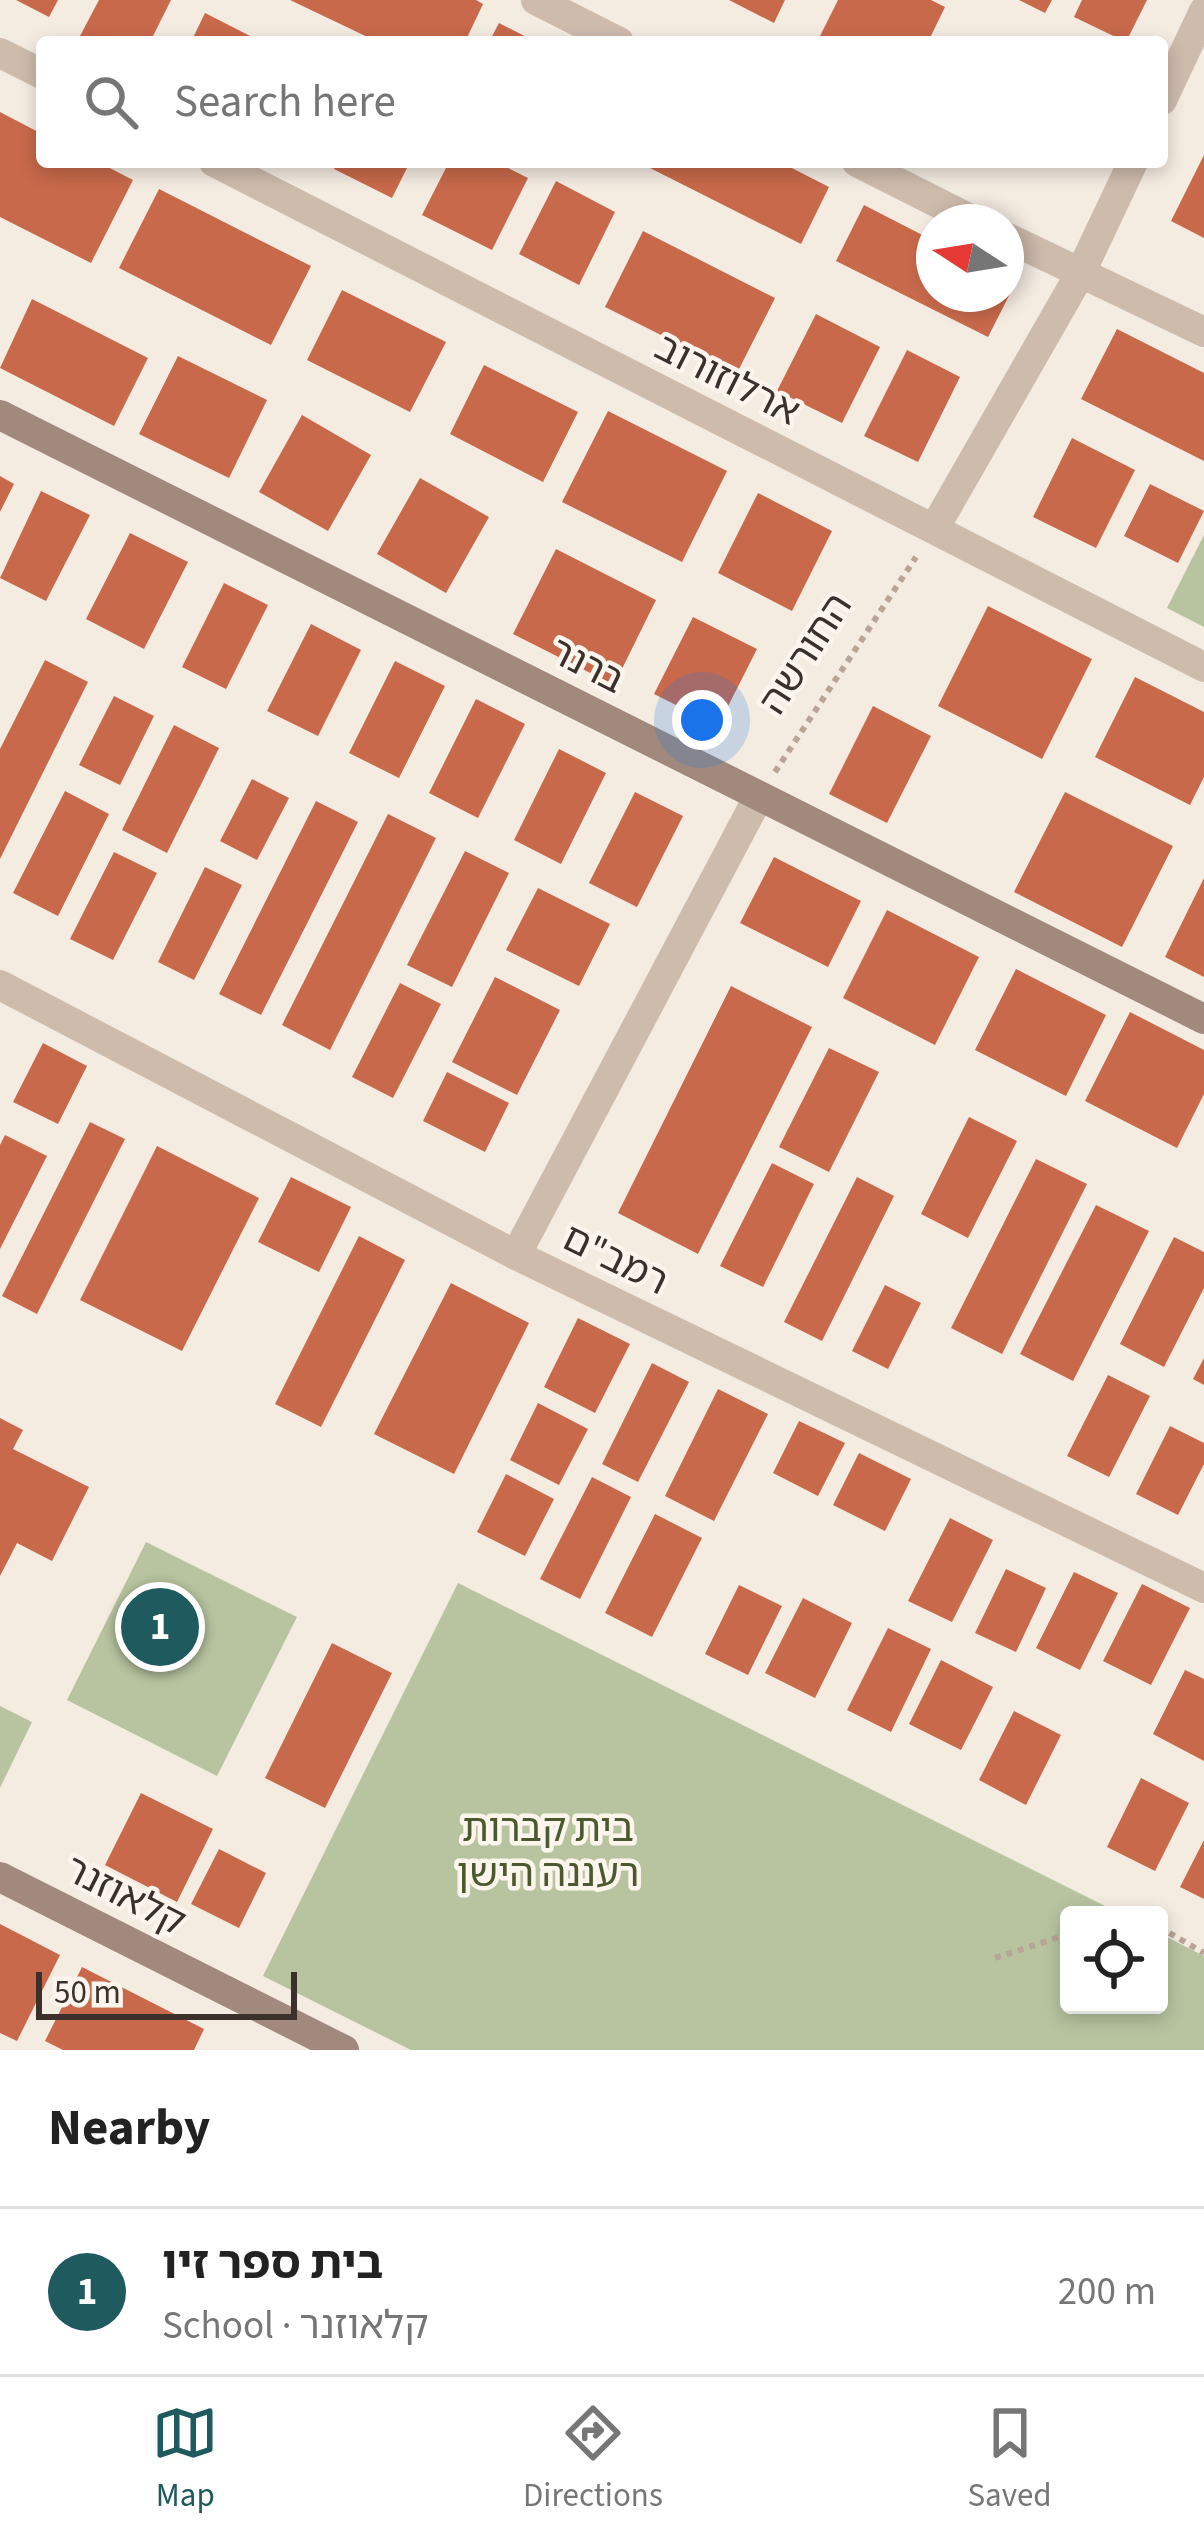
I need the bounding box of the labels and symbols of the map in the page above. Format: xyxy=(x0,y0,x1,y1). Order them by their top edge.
north arrow xyxy=(916,204,1024,312)
street label: ארלוזורוב xyxy=(645,320,809,440)
street label: החורשה xyxy=(746,582,866,726)
street label: ברנר xyxy=(540,624,634,708)
your location xyxy=(672,690,732,750)
street label: רמב"ם xyxy=(553,1210,677,1310)
pin: 1 xyxy=(121,1582,199,1672)
park label: בית קברות רעננה הישן xyxy=(457,1801,639,1902)
street label: קלאוזנר xyxy=(55,1842,195,1950)
scale bar xyxy=(36,1966,297,2019)

